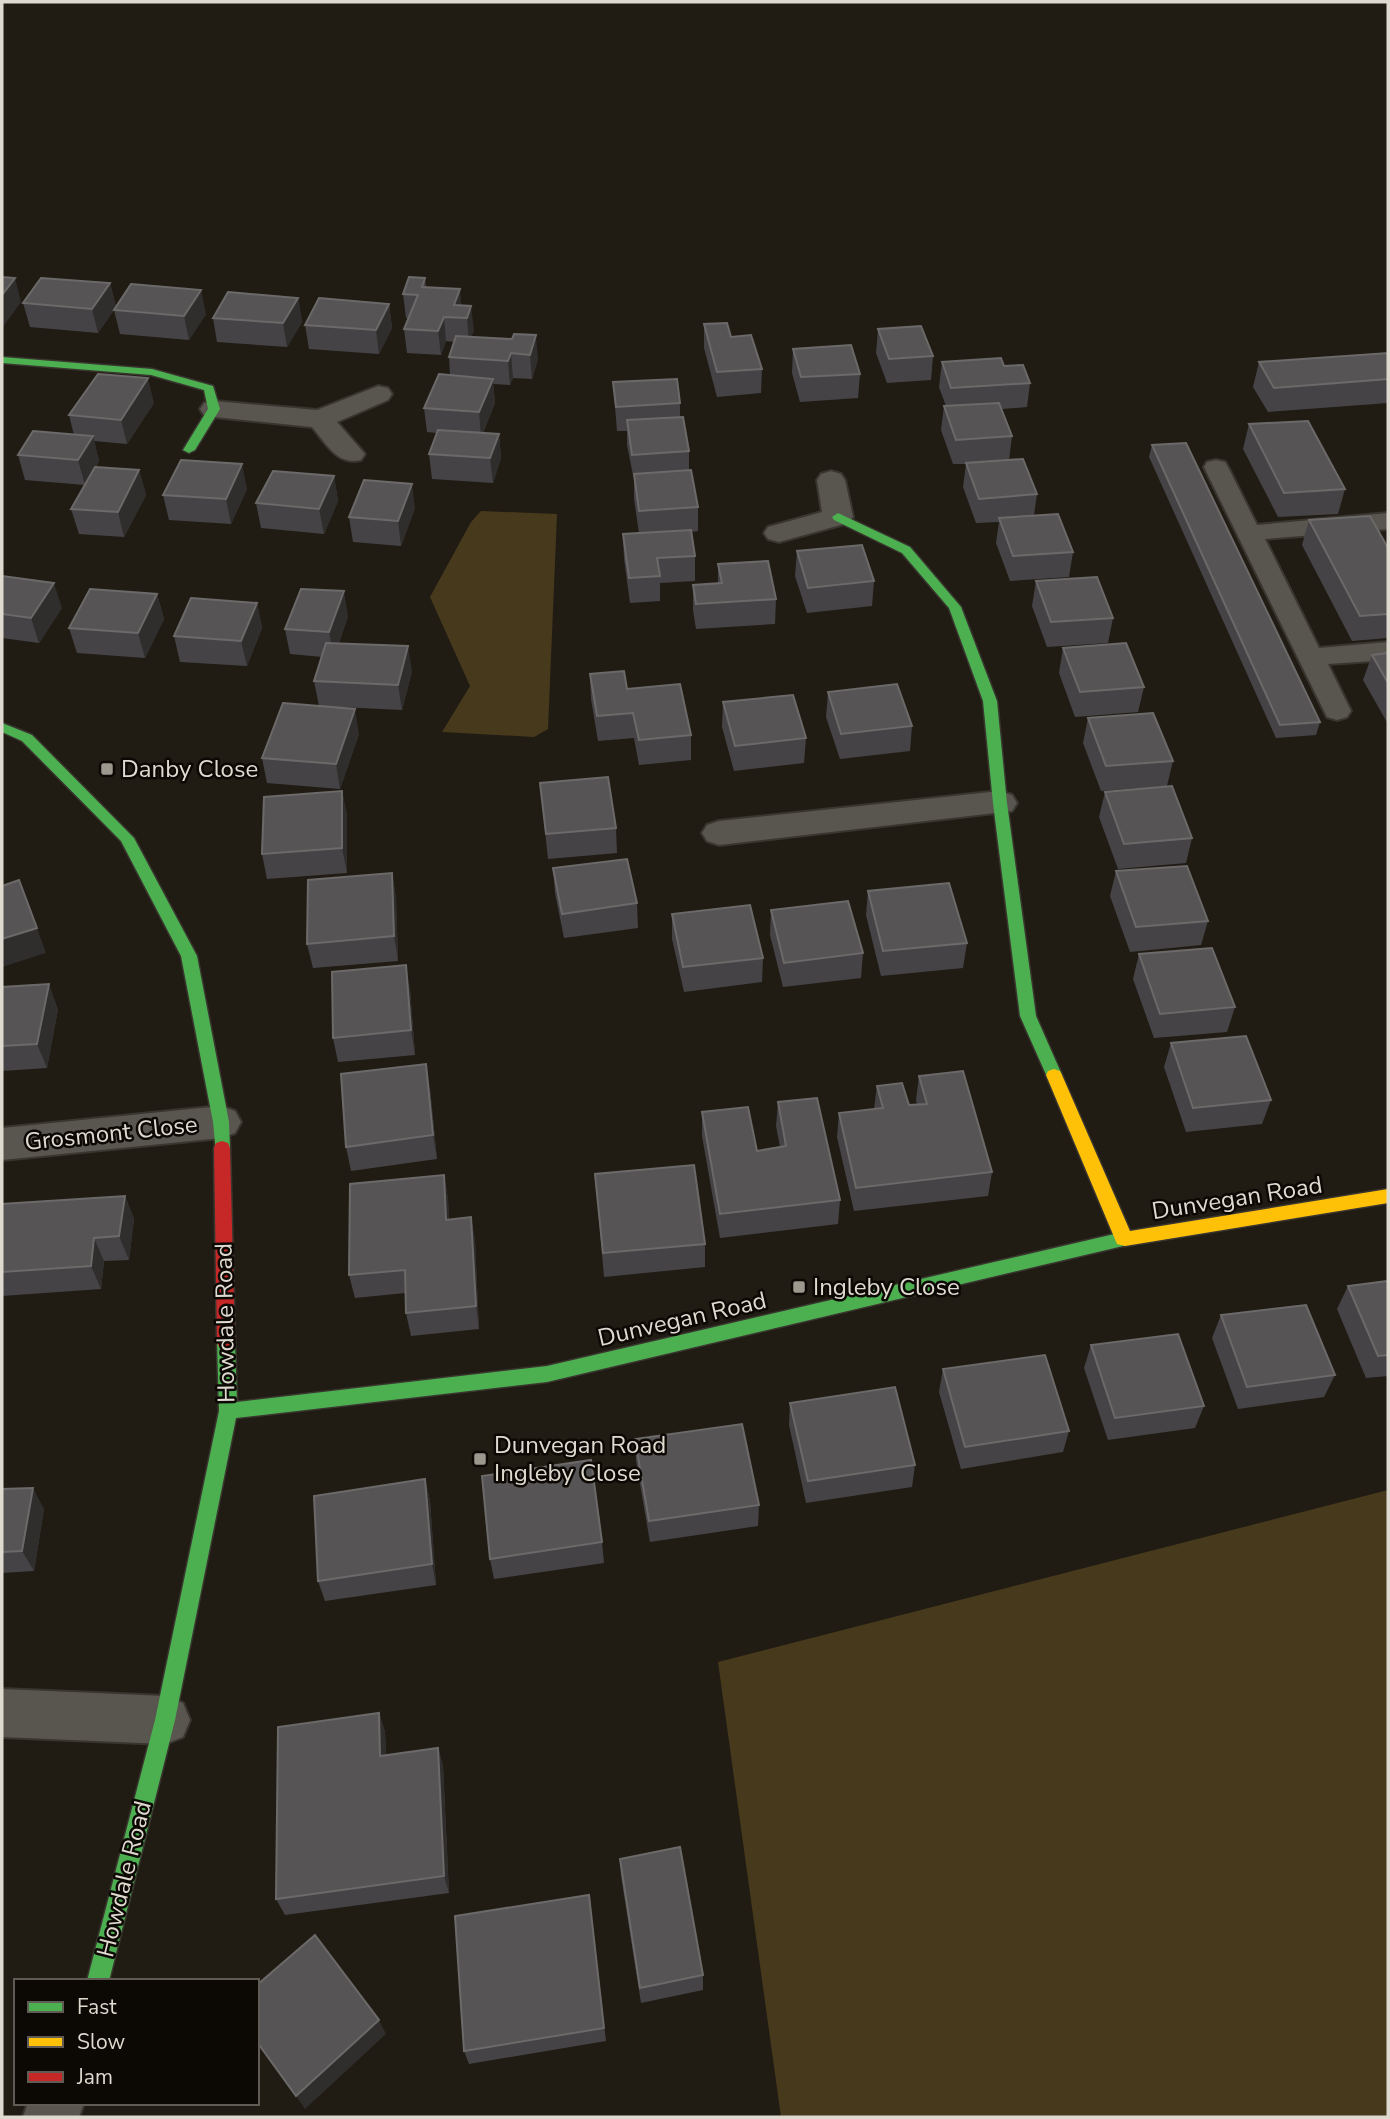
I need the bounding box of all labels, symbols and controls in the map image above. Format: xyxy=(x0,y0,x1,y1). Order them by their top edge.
place label: Danby Close xyxy=(121,753,258,785)
marker: Danby Close xyxy=(99,761,115,777)
street label: Grosmont Close xyxy=(23,1108,199,1158)
street label: Dunvegan Road xyxy=(1149,1169,1325,1227)
street label: Howdale Road xyxy=(208,1243,242,1403)
place label: Ingleby Close xyxy=(813,1271,960,1303)
marker: Ingleby Close xyxy=(791,1279,807,1295)
street label: Dunvegan Road xyxy=(595,1284,769,1354)
place label: Dunvegan Road Ingleby Close xyxy=(494,1429,666,1489)
marker: Dunvegan Road Ingleby Close xyxy=(472,1451,488,1467)
street label: Howdale Road xyxy=(89,1798,159,1960)
legend xyxy=(14,1979,259,2105)
text: Fast xyxy=(77,1993,117,2021)
text: Slow xyxy=(77,2028,126,2056)
text: Jam xyxy=(76,2063,113,2091)

